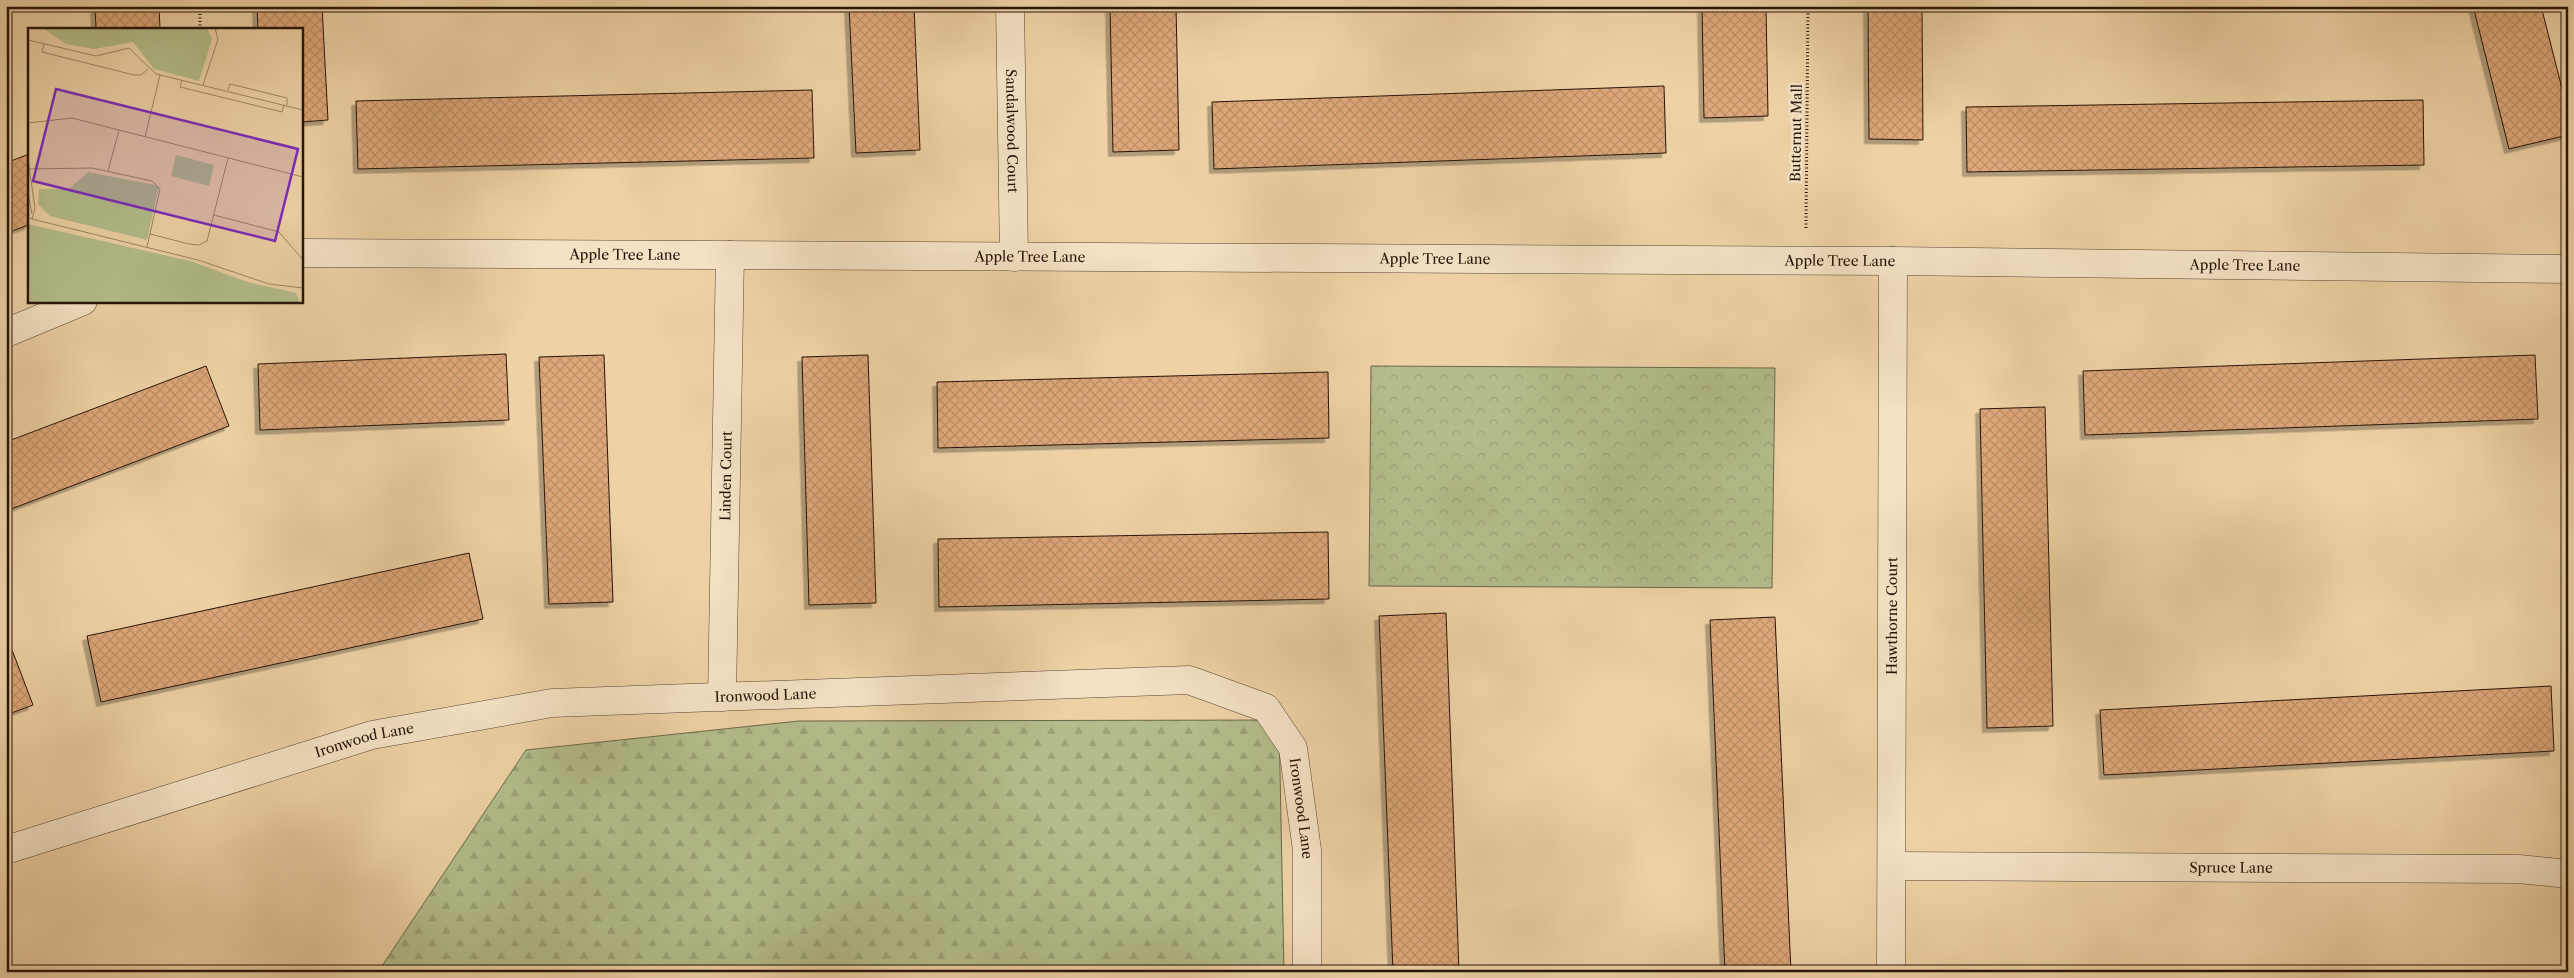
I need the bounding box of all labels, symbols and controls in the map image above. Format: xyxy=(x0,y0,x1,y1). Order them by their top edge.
inset map xyxy=(28,28,302,302)
street label: Sandalwood Court xyxy=(1002,69,1022,193)
street label: Butternut Mall xyxy=(1786,84,1806,182)
street label: Apple Tree Lane xyxy=(568,245,681,264)
street label: Apple Tree Lane xyxy=(973,247,1086,266)
street label: Apple Tree Lane xyxy=(1378,249,1491,268)
street label: Apple Tree Lane xyxy=(1783,251,1896,270)
street label: Apple Tree Lane xyxy=(2188,256,2301,275)
street label: Linden Court xyxy=(716,431,736,521)
street label: Hawthorne Court xyxy=(1883,557,1901,675)
street label: Ironwood Lane xyxy=(714,684,817,706)
street label: Ironwood Lane xyxy=(312,719,415,761)
street label: Ironwood Lane xyxy=(1285,757,1316,859)
street label: Spruce Lane xyxy=(2189,858,2273,877)

